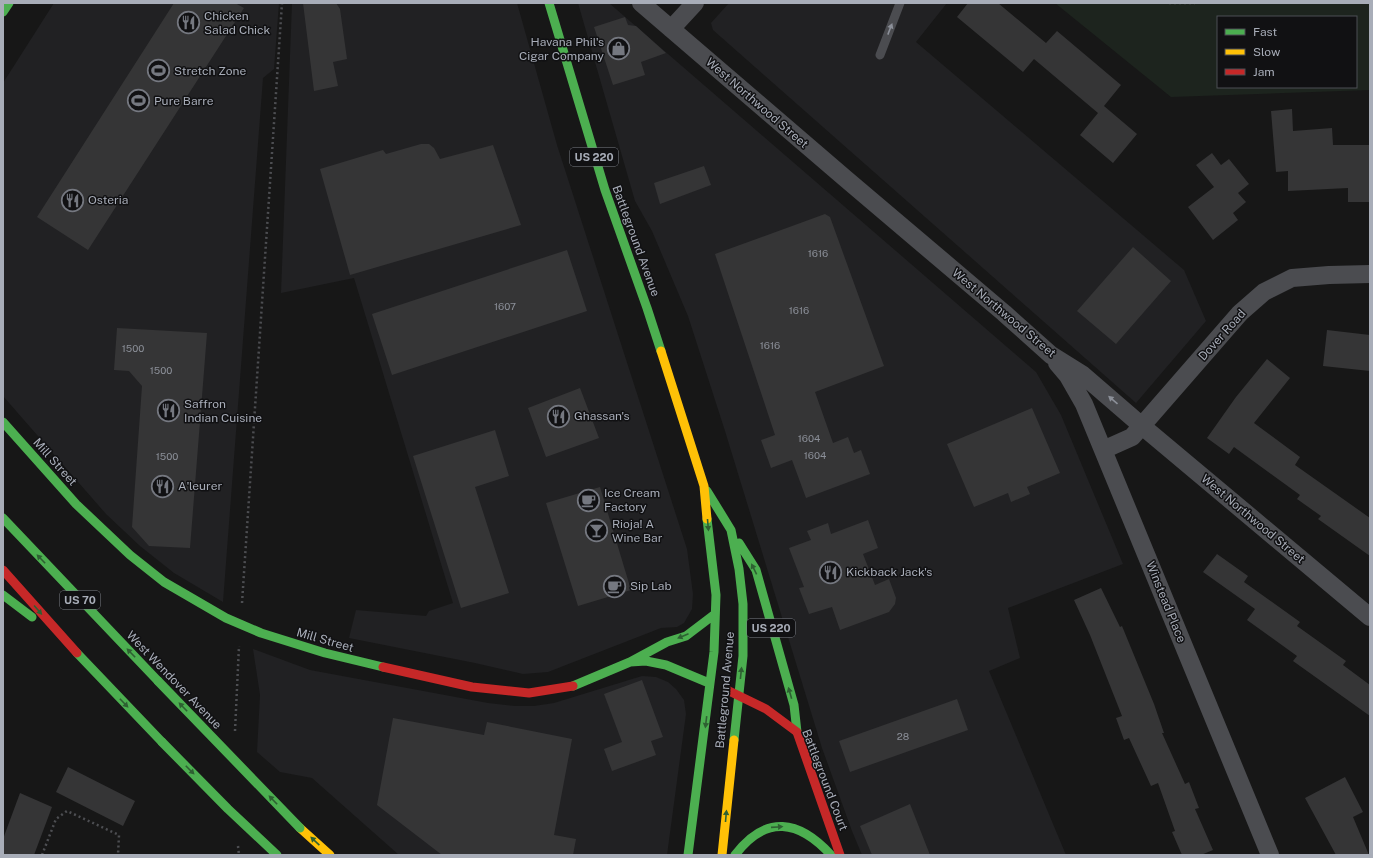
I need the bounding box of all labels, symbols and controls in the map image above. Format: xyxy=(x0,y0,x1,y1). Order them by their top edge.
place label: Chicken Salad Chick xyxy=(204,9,271,37)
restaurant icon: Chicken Salad Chick xyxy=(176,10,202,36)
legend xyxy=(1217,16,1357,88)
one-way arrow xyxy=(887,23,893,35)
text: Fast xyxy=(1253,25,1278,39)
place label: Havana Phil's Cigar Company xyxy=(519,35,605,63)
shop icon: Havana Phil's Cigar Company xyxy=(606,36,632,62)
text: Slow xyxy=(1253,45,1281,59)
street label: West Northwood Street xyxy=(703,55,811,151)
sports icon: Stretch Zone xyxy=(145,58,171,84)
place label: Stretch Zone xyxy=(174,64,247,78)
text: Jam xyxy=(1253,65,1275,79)
sports icon: Pure Barre xyxy=(126,88,152,114)
place label: Pure Barre xyxy=(154,94,214,108)
road number: US 220 xyxy=(570,148,618,166)
street label: Battleground Avenue xyxy=(609,183,663,299)
restaurant icon: Osteria xyxy=(59,187,85,213)
place label: Osteria xyxy=(88,193,128,207)
house number: 1616 xyxy=(808,247,828,259)
street label: West Northwood Street xyxy=(949,266,1059,361)
house number: 1607 xyxy=(494,300,516,312)
house number: 1616 xyxy=(789,304,809,316)
street label: Dover Road xyxy=(1195,307,1249,363)
house number: 1616 xyxy=(760,339,780,351)
house number: 1500 xyxy=(122,342,144,354)
house number: 1500 xyxy=(150,364,172,376)
one-way arrow xyxy=(1107,396,1118,405)
place label: Saffron Indian Cuisine xyxy=(184,397,262,425)
restaurant icon: Saffron Indian Cuisine xyxy=(155,398,181,424)
restaurant icon: Ghassan's xyxy=(545,403,571,429)
place label: Ghassan's xyxy=(574,409,629,423)
house number: 1604 xyxy=(798,432,820,444)
street label: Mill Street xyxy=(30,435,80,489)
house number: 1604 xyxy=(804,449,826,461)
house number: 1500 xyxy=(156,450,178,462)
street label: West Northwood Street xyxy=(1198,472,1308,567)
restaurant icon: A'leurer xyxy=(149,473,175,499)
place label: A'leurer xyxy=(178,479,223,493)
place label: Ice Cream Factory xyxy=(604,486,660,514)
cafe icon: Ice Cream Factory xyxy=(575,487,601,513)
place label: Rioja! A Wine Bar xyxy=(612,517,663,545)
bar icon: Rioja! A Wine Bar xyxy=(583,518,609,544)
one-way arrow xyxy=(704,519,711,531)
one-way arrow xyxy=(37,554,46,564)
restaurant icon: Kickback Jack's xyxy=(818,559,844,585)
street label: Winstead Place xyxy=(1143,559,1189,645)
one-way arrow xyxy=(751,563,757,575)
place label: Kickback Jack's xyxy=(846,565,932,579)
cafe icon: Sip Lab xyxy=(602,573,628,599)
place label: Sip Lab xyxy=(630,579,672,593)
road number: US 70 xyxy=(60,591,100,609)
one-way arrow xyxy=(33,605,42,614)
road number: US 220 xyxy=(747,619,795,637)
street label: Mill Street xyxy=(295,625,355,655)
street label: West Wendover Avenue xyxy=(123,628,225,732)
street label: Battleground Avenue xyxy=(713,631,737,749)
one-way arrow xyxy=(678,633,689,639)
one-way arrow xyxy=(126,648,136,658)
one-way arrow xyxy=(738,667,744,679)
one-way arrow xyxy=(787,687,793,699)
one-way arrow xyxy=(119,698,129,708)
one-way arrow xyxy=(178,701,187,712)
one-way arrow xyxy=(702,715,709,728)
street label: Battleground Court xyxy=(799,727,851,833)
house number: 28 xyxy=(897,730,909,742)
one-way arrow xyxy=(185,765,195,775)
one-way arrow xyxy=(268,795,278,805)
one-way arrow xyxy=(722,810,729,822)
one-way arrow xyxy=(771,824,783,831)
one-way arrow xyxy=(310,837,320,846)

